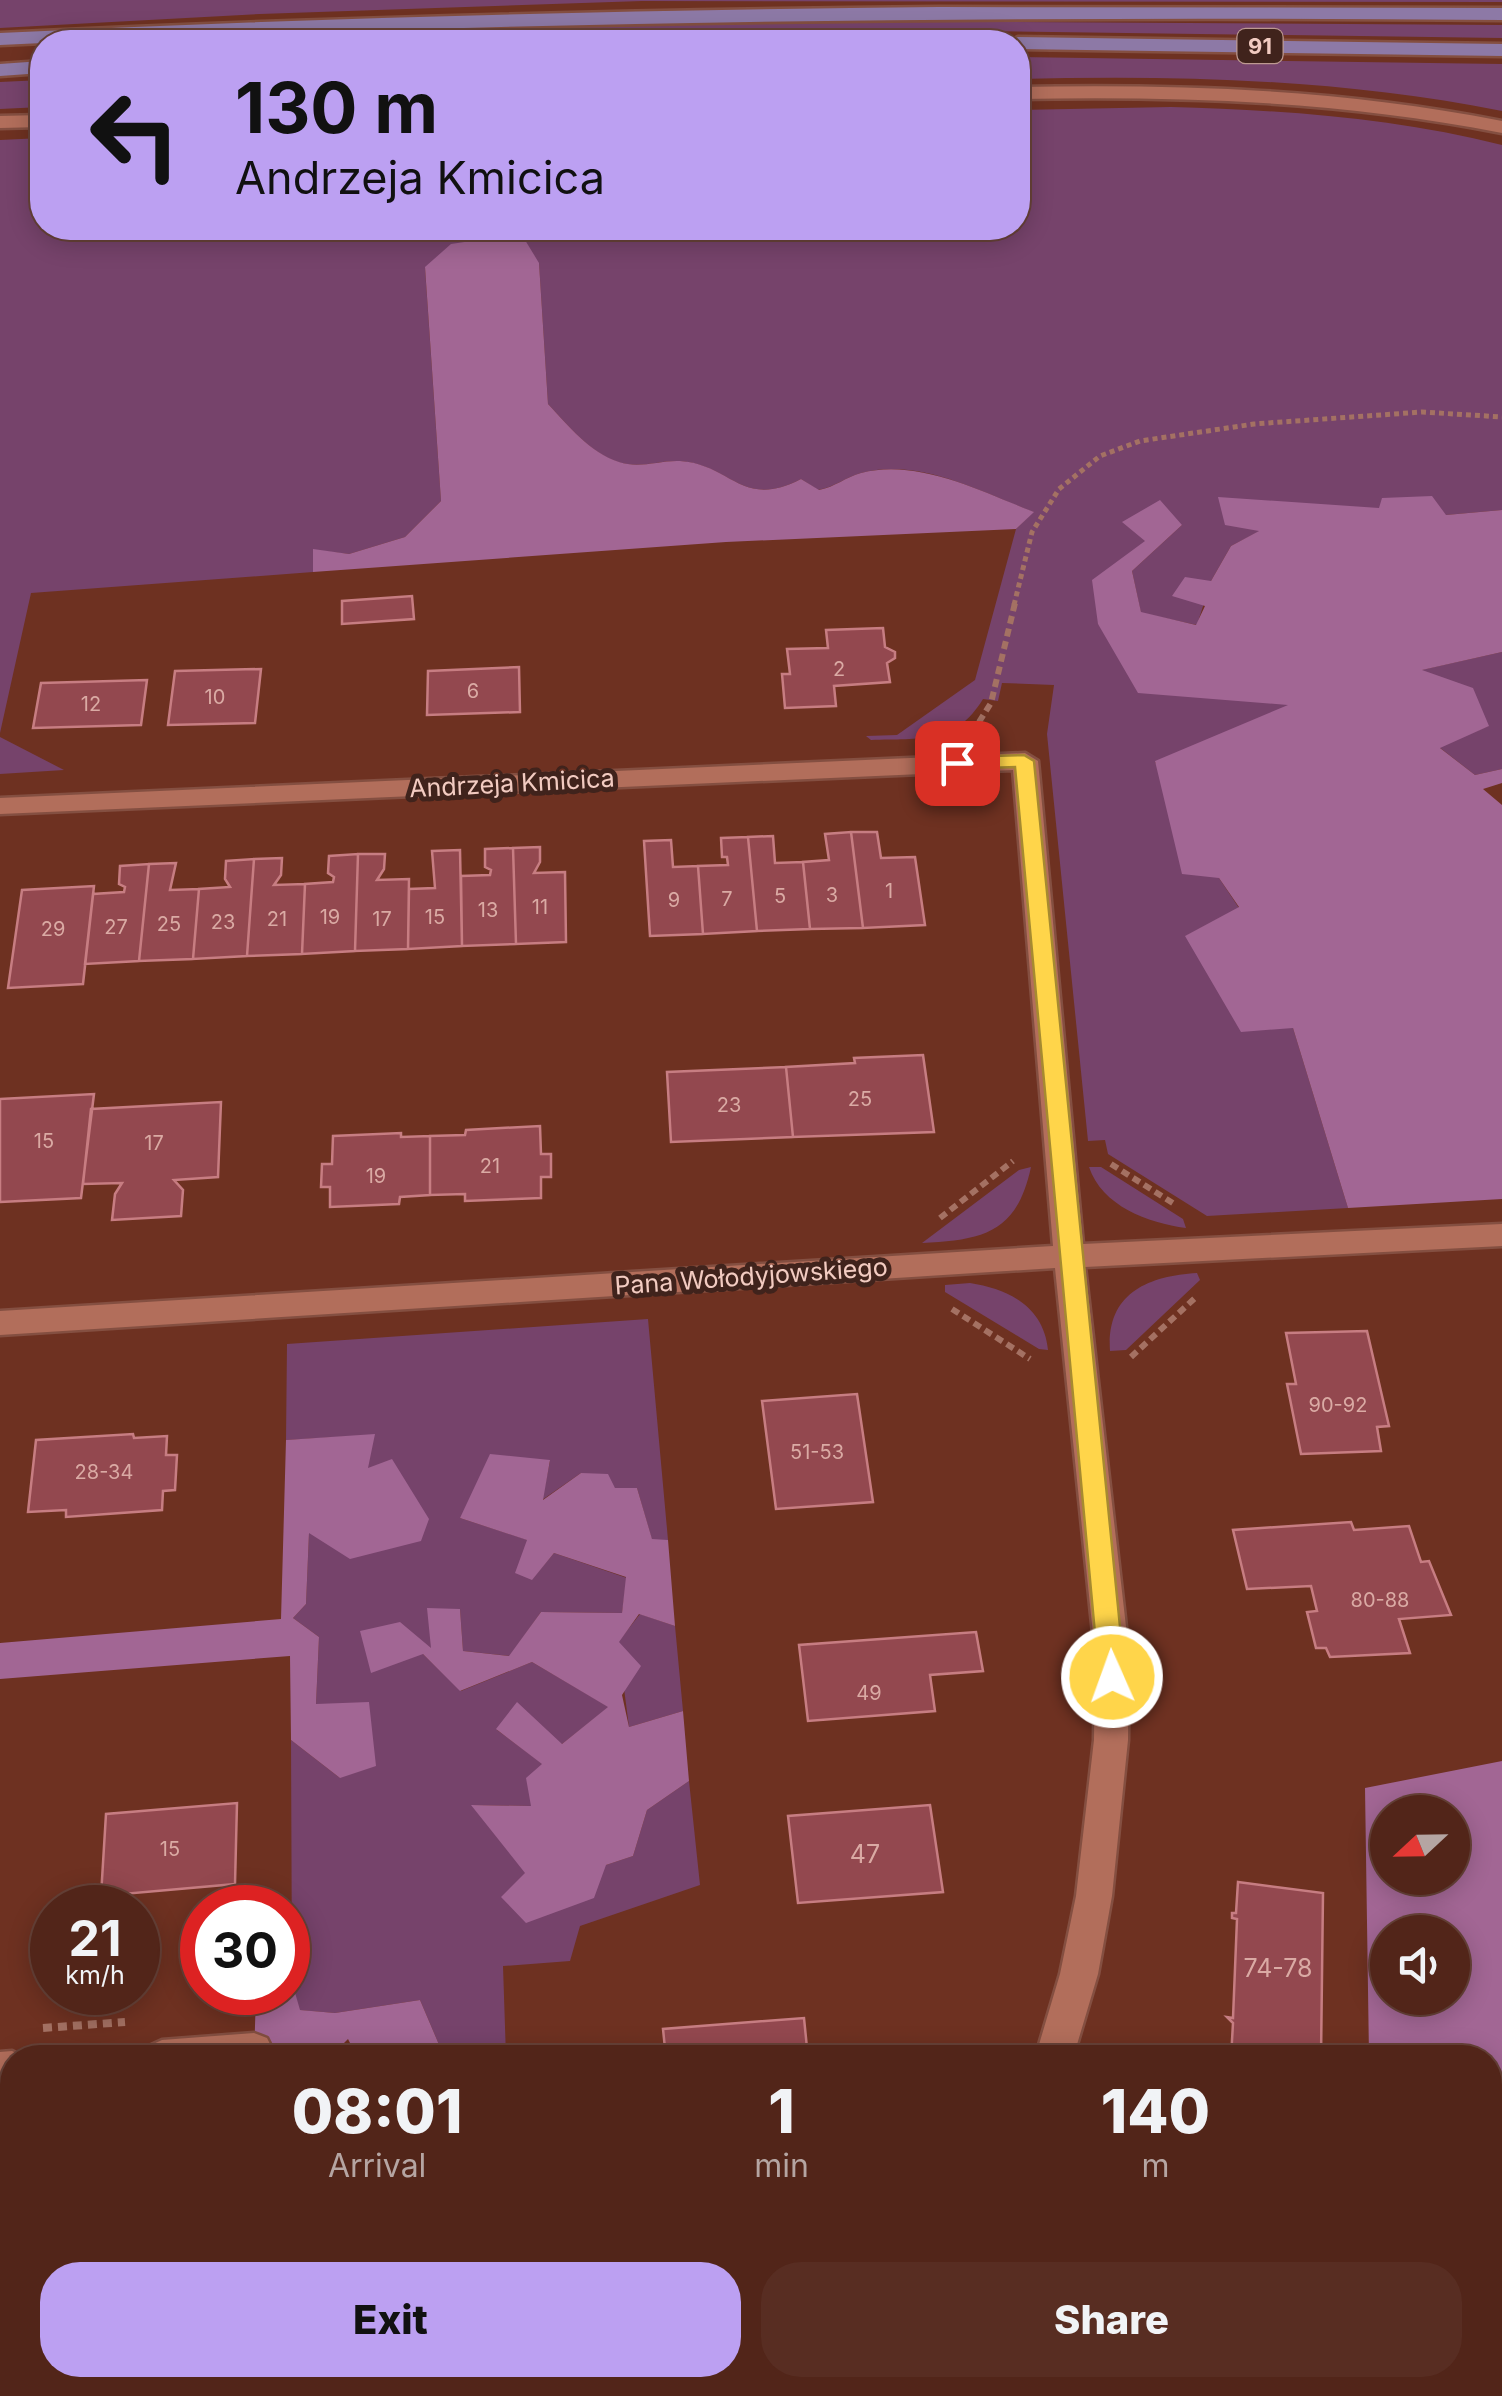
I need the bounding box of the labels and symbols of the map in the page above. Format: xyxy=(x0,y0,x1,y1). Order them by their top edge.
road number: 91 xyxy=(1238,29,1282,63)
house number: 2 xyxy=(833,657,845,681)
house number: 6 xyxy=(467,679,479,703)
house number: 10 xyxy=(205,685,225,709)
house number: 12 xyxy=(81,692,101,716)
pin xyxy=(915,721,1000,806)
street label: Andrzeja Kmicica xyxy=(409,763,615,803)
house number: 1 xyxy=(885,879,893,903)
house number: 3 xyxy=(826,883,838,907)
house number: 5 xyxy=(774,884,786,908)
house number: 7 xyxy=(721,887,733,911)
house number: 9 xyxy=(668,888,680,912)
house number: 11 xyxy=(532,895,548,919)
house number: 13 xyxy=(478,898,498,922)
house number: 19 xyxy=(320,905,340,929)
house number: 15 xyxy=(425,905,445,929)
house number: 21 xyxy=(267,907,287,931)
house number: 17 xyxy=(372,907,392,931)
house number: 23 xyxy=(211,910,235,934)
house number: 25 xyxy=(157,912,181,936)
house number: 27 xyxy=(104,915,128,939)
house number: 29 xyxy=(41,917,65,941)
house number: 25 xyxy=(848,1087,872,1111)
house number: 23 xyxy=(717,1093,741,1117)
house number: 15 xyxy=(34,1129,54,1153)
house number: 17 xyxy=(144,1131,164,1155)
house number: 21 xyxy=(480,1154,500,1178)
house number: 19 xyxy=(366,1164,386,1188)
street label: Pana Wołodyjowskiego xyxy=(613,1251,889,1301)
house number: 90-92 xyxy=(1309,1393,1367,1417)
house number: 51-53 xyxy=(790,1440,844,1464)
house number: 28-34 xyxy=(75,1460,133,1484)
house number: 80-88 xyxy=(1351,1588,1409,1612)
position arrow xyxy=(1060,1625,1164,1729)
house number: 49 xyxy=(856,1681,882,1705)
north arrow xyxy=(1370,1795,1470,1895)
house number: 15 xyxy=(160,1837,180,1861)
house number: 47 xyxy=(850,1839,880,1869)
speed limit sign: 30 xyxy=(180,1885,310,2015)
house number: 74-78 xyxy=(1243,1953,1313,1983)

